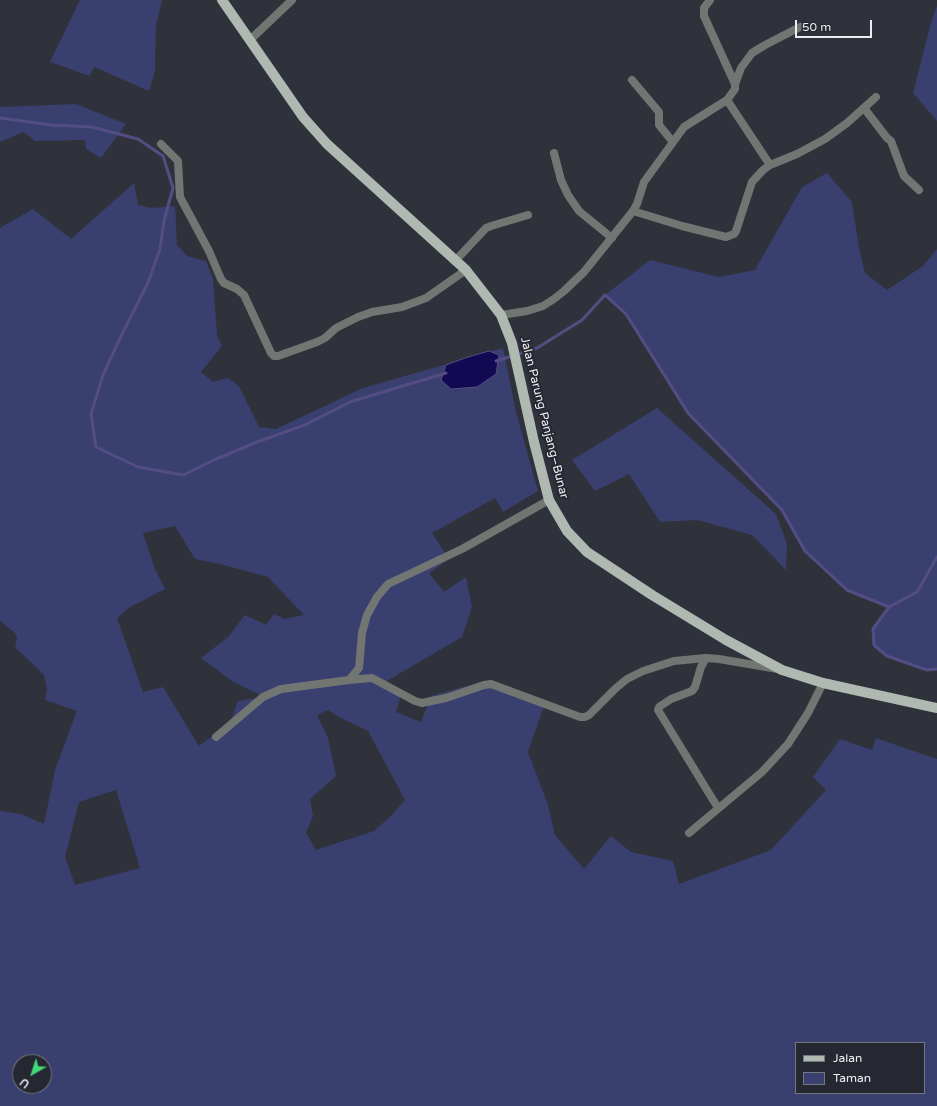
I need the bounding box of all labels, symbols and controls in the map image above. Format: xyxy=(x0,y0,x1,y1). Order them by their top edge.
scale bar xyxy=(797,12,874,38)
text: 50 m xyxy=(802,20,831,34)
street label: Jalan Parung Panjang–Bunar xyxy=(517,336,571,500)
legend xyxy=(795,1042,925,1094)
text: Jalan xyxy=(833,1051,862,1065)
north arrow xyxy=(12,1054,52,1094)
text: Taman xyxy=(833,1071,871,1085)
text: U xyxy=(17,1075,32,1091)

